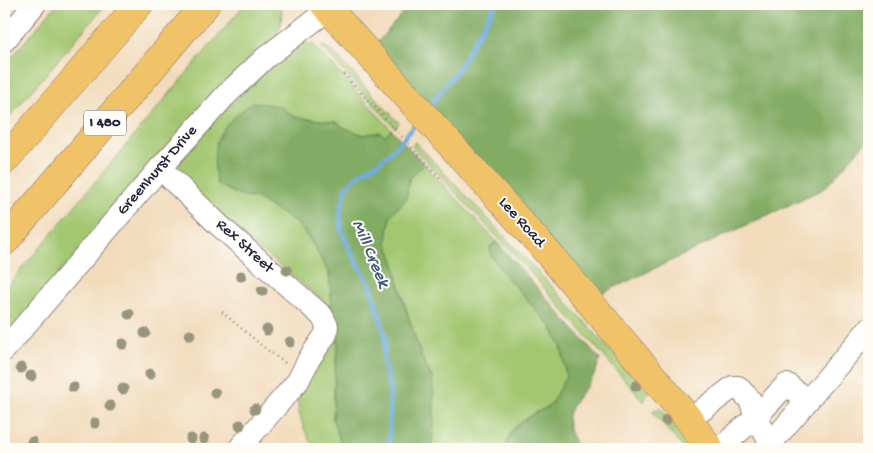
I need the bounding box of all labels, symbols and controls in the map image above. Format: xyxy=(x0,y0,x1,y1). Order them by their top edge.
road number: I 480 xyxy=(84,110,126,136)
street label: Greenhurst Drive xyxy=(114,122,203,220)
street label: Lee Road xyxy=(493,194,550,253)
street label: Rex Street xyxy=(211,216,278,279)
water label: Mill Creek xyxy=(346,217,394,293)

